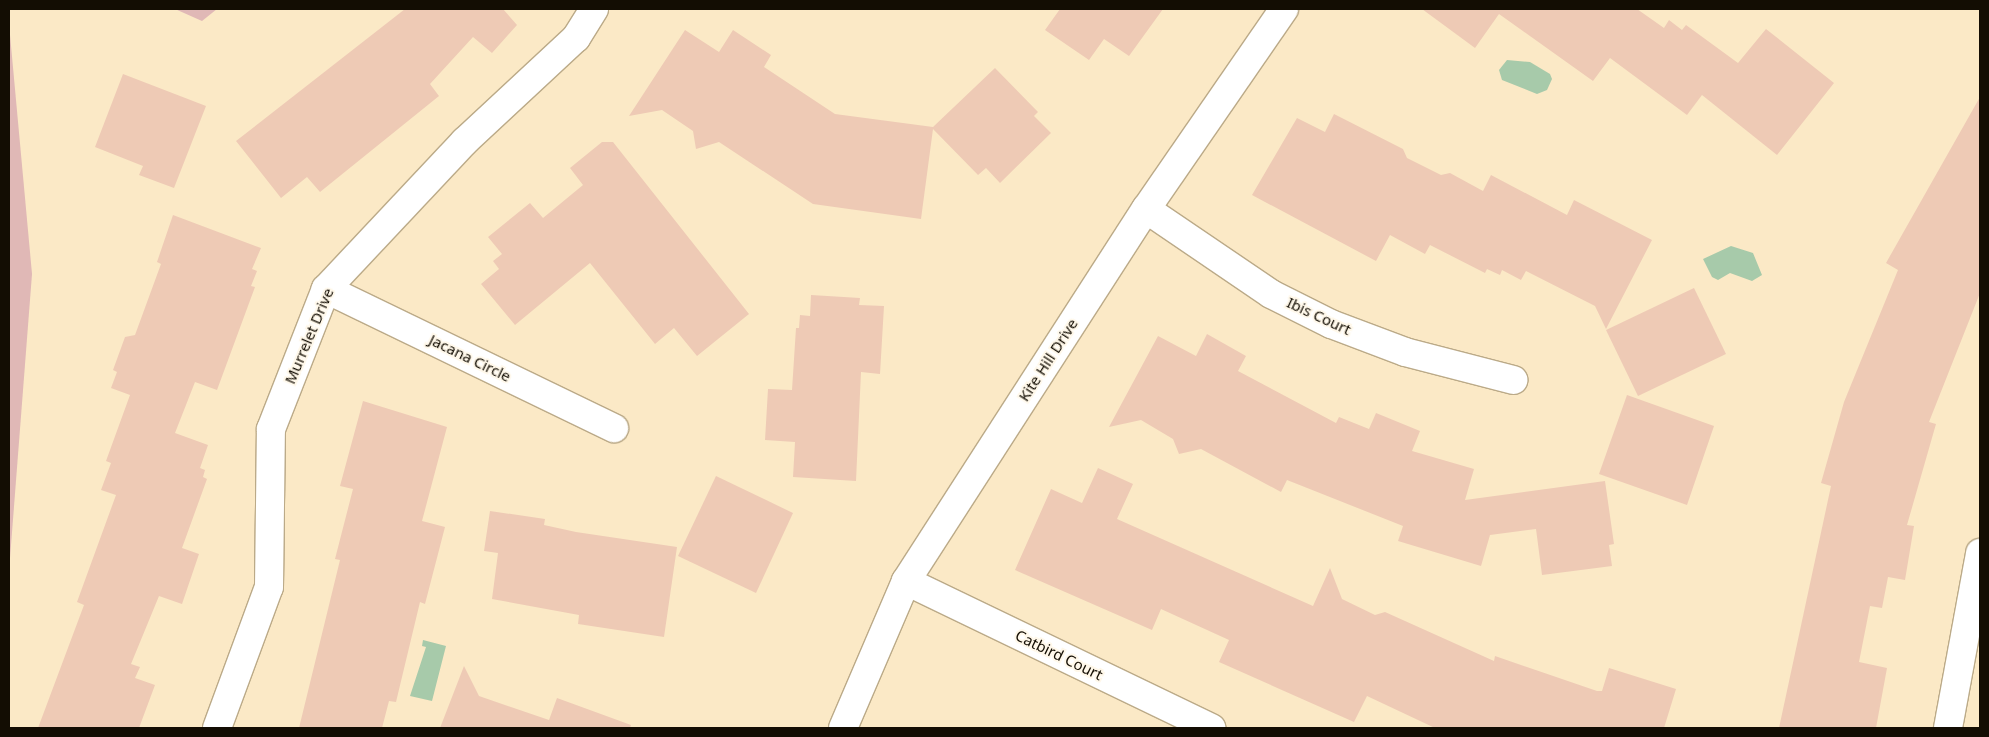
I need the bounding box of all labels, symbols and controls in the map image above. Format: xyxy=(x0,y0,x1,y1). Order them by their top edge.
street label: Murrelet Drive xyxy=(281,285,337,387)
street label: Ibis Court xyxy=(1284,293,1354,339)
street label: Kite Hill Drive xyxy=(1015,315,1081,405)
street label: Jacana Circle xyxy=(426,331,514,385)
street label: Catbird Court xyxy=(1012,626,1106,684)

